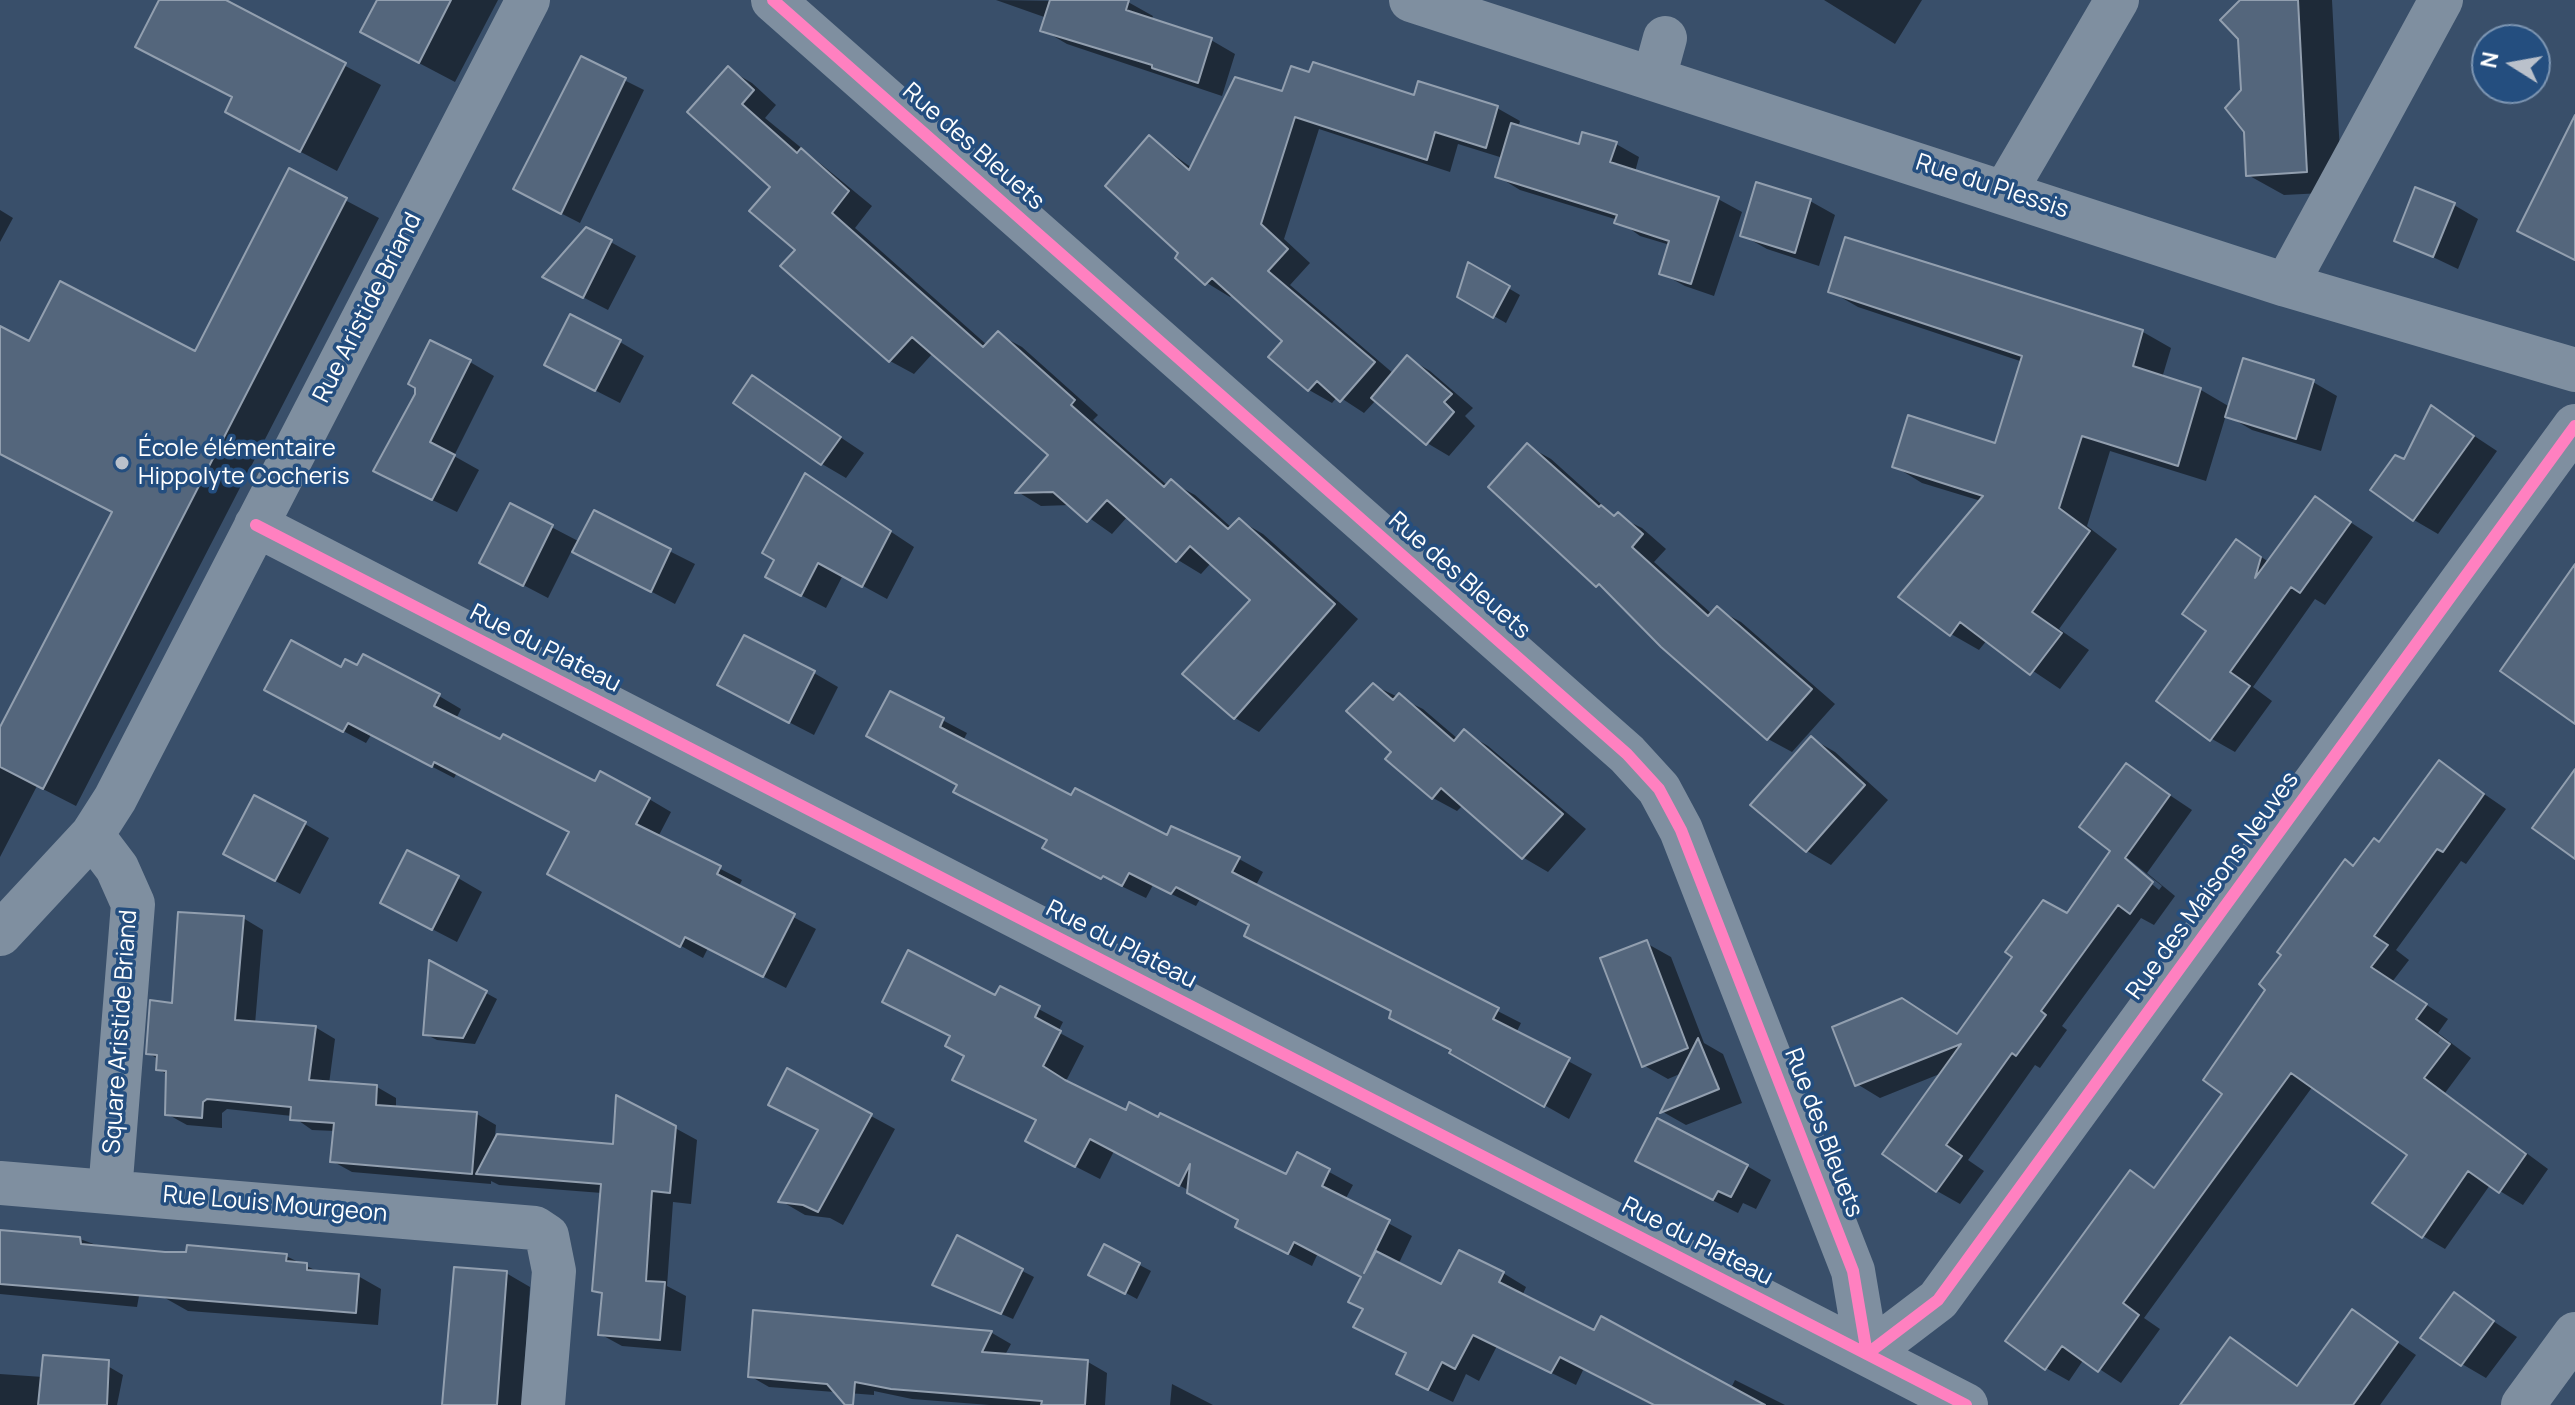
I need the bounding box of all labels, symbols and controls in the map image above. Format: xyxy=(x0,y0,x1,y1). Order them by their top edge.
north arrow xyxy=(2471,24,2551,104)
text: N xyxy=(2473,49,2506,70)
street label: Rue des Bleuets xyxy=(896,78,1050,216)
street label: Rue du Plessis xyxy=(1912,149,2072,225)
street label: Rue Aristide Briand xyxy=(308,208,428,408)
place label: École élémentaire Hippolyte Cocheris xyxy=(138,435,350,491)
marker: École élémentaire Hippolyte Cocheris xyxy=(113,454,131,472)
street label: Rue des Bleuets xyxy=(1382,507,1536,645)
street label: Rue du Plateau xyxy=(465,599,625,699)
street label: Rue des Maisons Neuves xyxy=(2121,767,2305,1005)
street label: Rue du Plateau xyxy=(1041,895,1201,995)
street label: Square Aristide Briand xyxy=(98,909,144,1155)
street label: Rue des Bleuets xyxy=(1778,1044,1868,1222)
street label: Rue Louis Mourgeon xyxy=(161,1181,389,1229)
street label: Rue du Plateau xyxy=(1617,1192,1777,1292)

